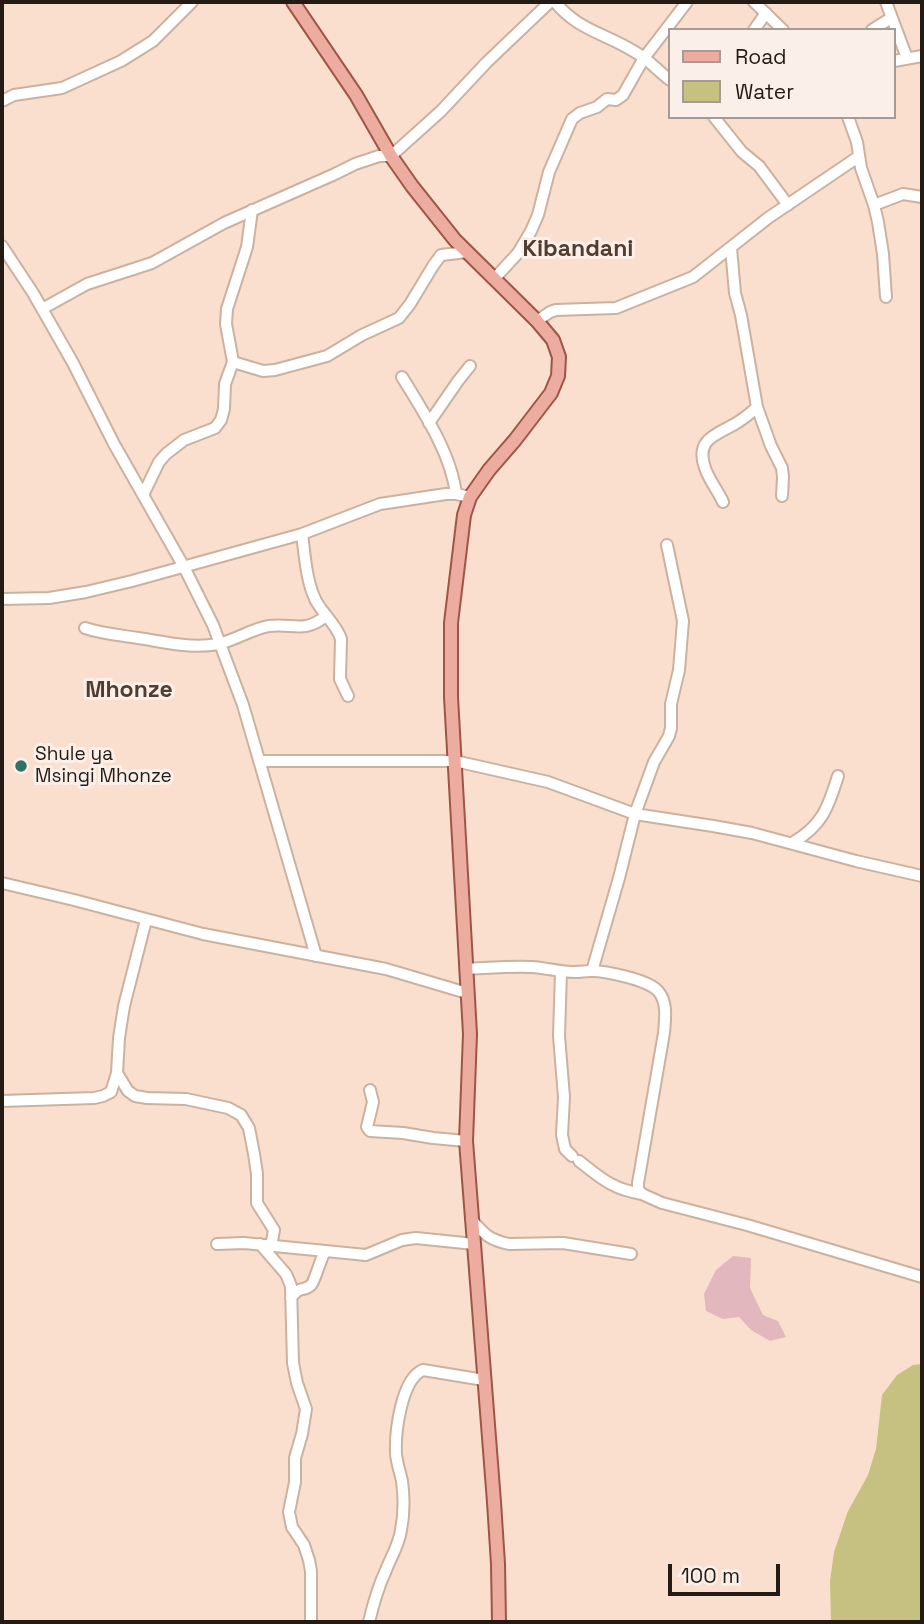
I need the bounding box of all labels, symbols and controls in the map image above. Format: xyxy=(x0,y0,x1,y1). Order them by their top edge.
legend xyxy=(668,28,896,119)
text: Road xyxy=(735,43,787,70)
text: Water xyxy=(735,78,794,105)
district label: Kibandani xyxy=(523,236,633,264)
district label: Mhonze xyxy=(85,677,173,705)
place label: Shule ya Msingi Mhonze xyxy=(35,744,172,788)
marker: Shule ya Msingi Mhonze xyxy=(13,758,29,774)
scale bar xyxy=(672,1550,784,1594)
text: 100 m xyxy=(681,1562,740,1589)

